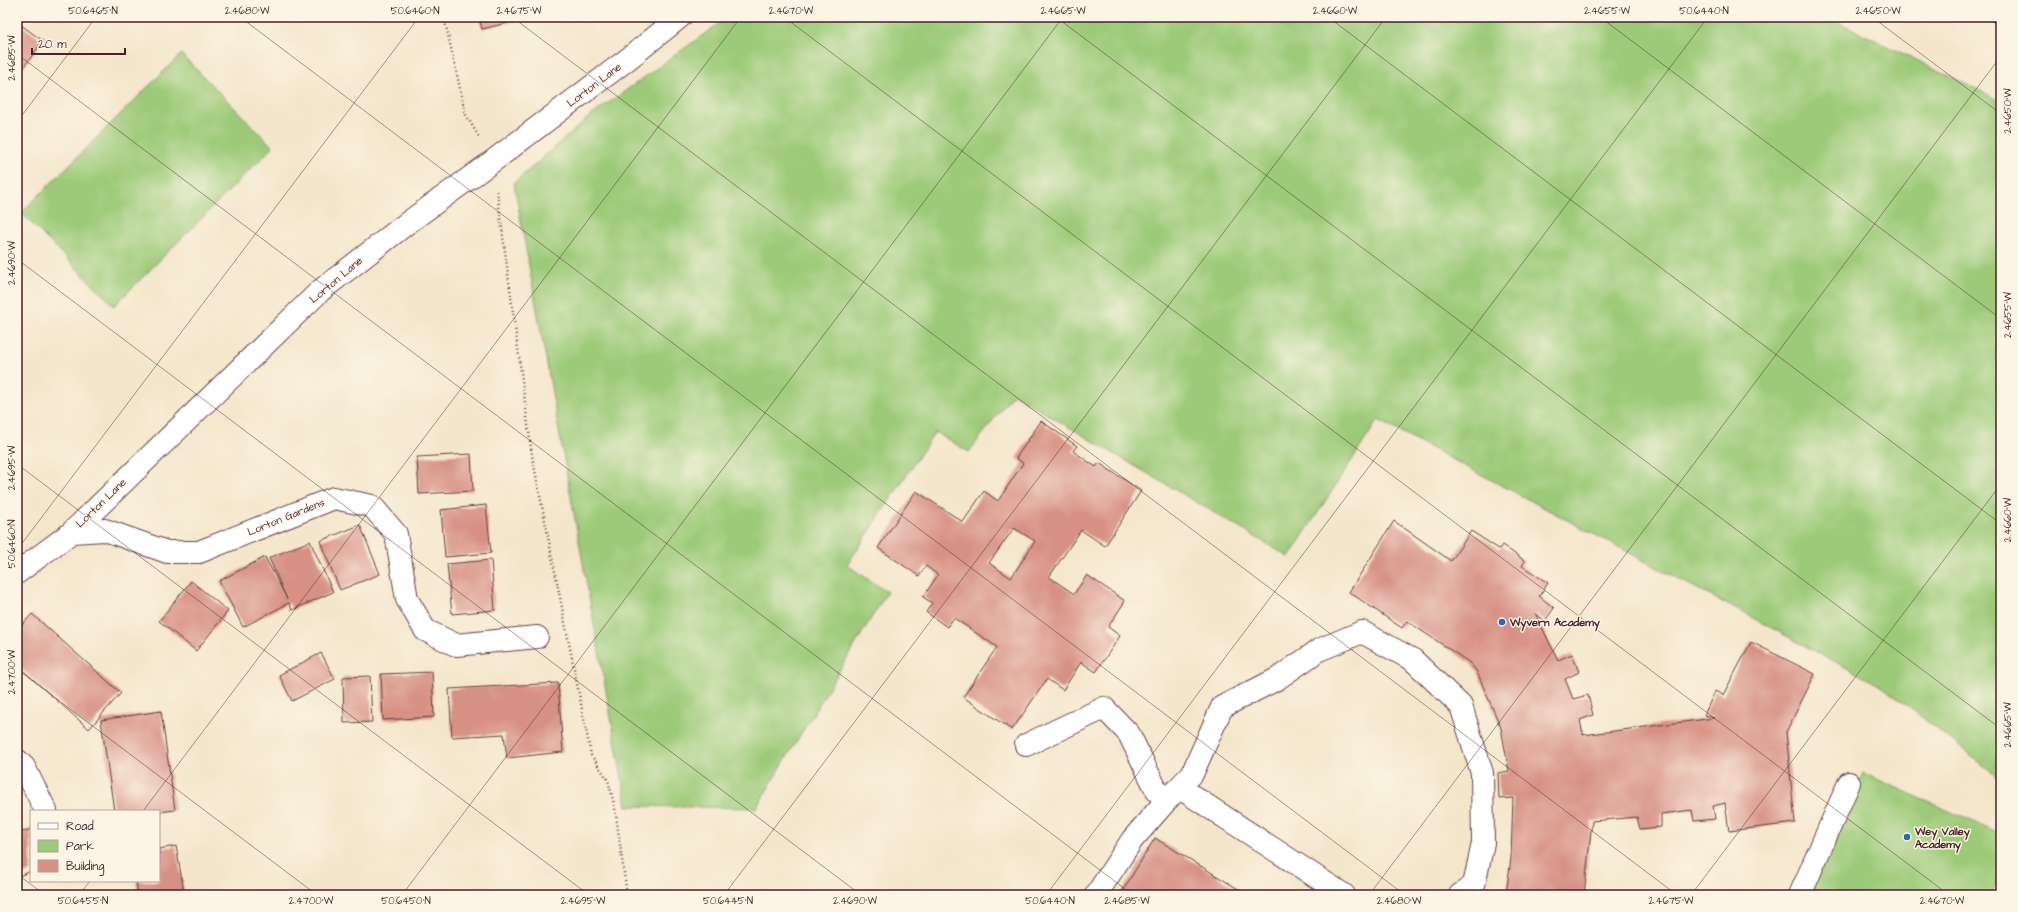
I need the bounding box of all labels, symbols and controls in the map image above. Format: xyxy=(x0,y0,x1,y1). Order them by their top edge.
text: 50.6465°N xyxy=(68,4,118,18)
text: 2.4680°W xyxy=(225,4,270,18)
text: 50.6460°N xyxy=(391,4,439,18)
text: 2.4675°W xyxy=(496,4,542,18)
text: 2.4670°W xyxy=(769,4,814,18)
text: 2.4665°W xyxy=(1040,4,1086,18)
text: 2.4660°W xyxy=(1313,4,1358,18)
text: 2.4655°W xyxy=(1584,4,1631,18)
text: 50.6440°N xyxy=(1679,4,1729,18)
text: 2.4650°W xyxy=(1855,4,1901,18)
scale bar xyxy=(32,30,125,56)
text: 2.4685°W xyxy=(5,35,19,81)
text: 20 m xyxy=(38,36,67,53)
street label: Lorton Lane xyxy=(563,59,625,111)
text: 2.4650°W xyxy=(2001,88,2015,134)
text: 2.4690°W xyxy=(5,241,19,285)
street label: Lorton Lane xyxy=(306,253,366,307)
text: 2.4655°W xyxy=(2001,291,2015,338)
text: 2.4695°W xyxy=(5,445,19,490)
street label: Lorton Lane xyxy=(72,475,130,531)
street label: Lorton Gardens xyxy=(245,494,327,539)
text: 2.4660°W xyxy=(2001,497,2015,542)
text: 50.6460°N xyxy=(5,520,19,568)
place label: Wyvern Academy xyxy=(1509,615,1601,632)
marker: Wyvern Academy xyxy=(1497,617,1507,627)
text: 2.4700°W xyxy=(5,649,19,694)
text: 2.4665°W xyxy=(2001,702,2015,748)
legend xyxy=(30,810,160,882)
text: Road xyxy=(66,818,94,835)
place label: Wey Valley Academy xyxy=(1914,824,1971,854)
marker: Wey Valley Academy xyxy=(1902,832,1912,842)
text: Park xyxy=(66,838,94,855)
text: Building xyxy=(66,858,104,876)
text: 50.6455°N xyxy=(58,894,108,908)
text: 2.4700°W xyxy=(289,894,334,908)
text: 50.6450°N xyxy=(381,894,431,908)
text: 2.4695°W xyxy=(561,894,606,908)
text: 50.6445°N xyxy=(703,894,753,908)
text: 2.4690°W xyxy=(833,894,877,908)
text: 50.6440°N xyxy=(1025,894,1075,908)
text: 2.4685°W xyxy=(1104,894,1150,908)
text: 2.4680°W xyxy=(1377,894,1422,908)
text: 2.4675°W xyxy=(1648,894,1694,908)
text: 2.4670°W xyxy=(1920,894,1965,908)

